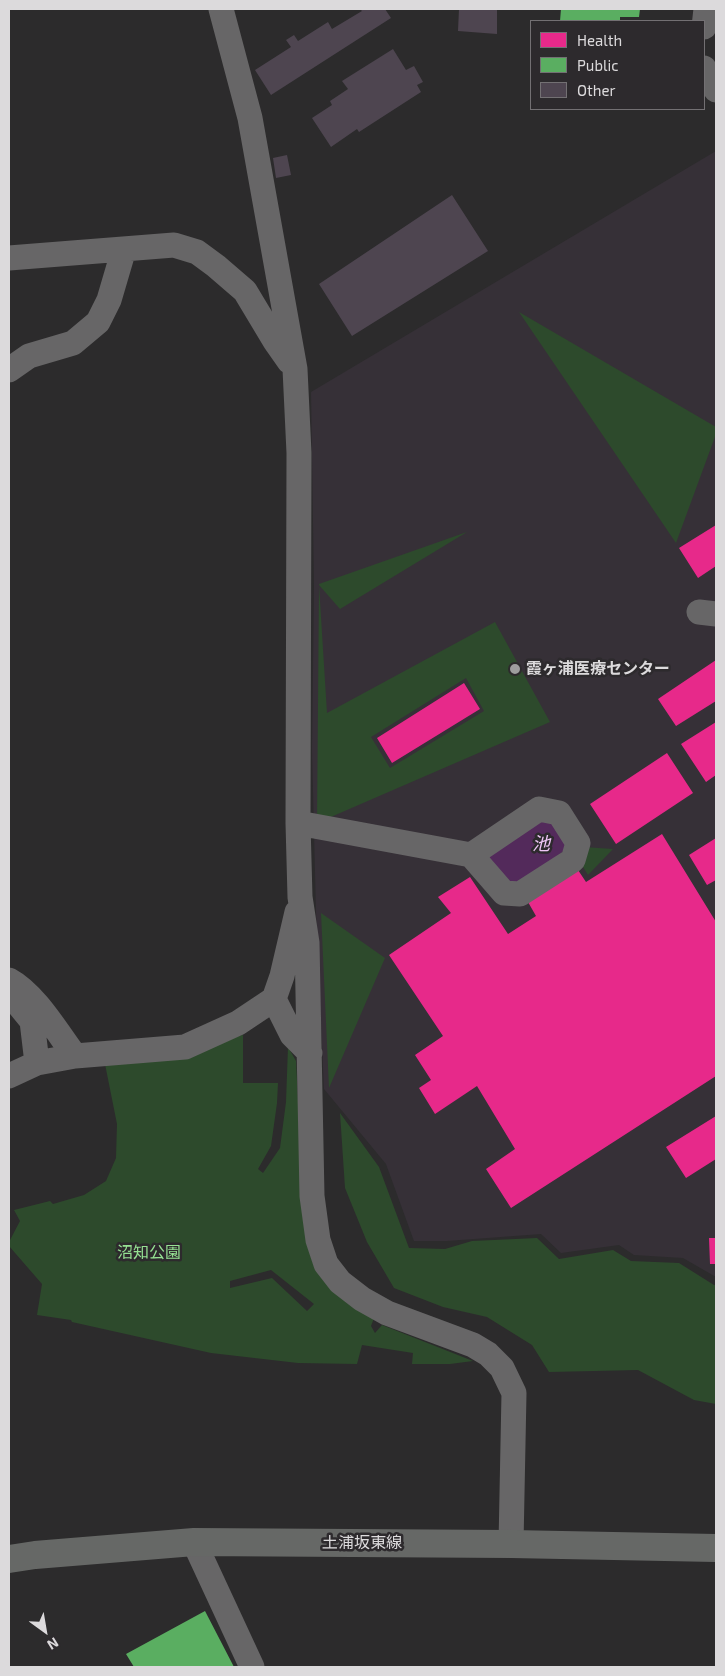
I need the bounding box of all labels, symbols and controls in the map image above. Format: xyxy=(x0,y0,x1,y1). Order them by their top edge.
legend xyxy=(530,20,705,110)
text: Health xyxy=(577,31,622,49)
text: Public xyxy=(577,56,618,74)
text: Other xyxy=(577,81,616,99)
place label: 霞ヶ浦医療センター xyxy=(526,659,670,679)
marker: 霞ヶ浦医療センター xyxy=(508,662,522,676)
water label: 池 xyxy=(532,833,550,855)
park label: 沼知公園 xyxy=(117,1243,181,1263)
street label: 土浦坂東線 xyxy=(322,1533,402,1553)
north arrow xyxy=(20,1606,70,1656)
text: N xyxy=(44,1634,62,1654)

